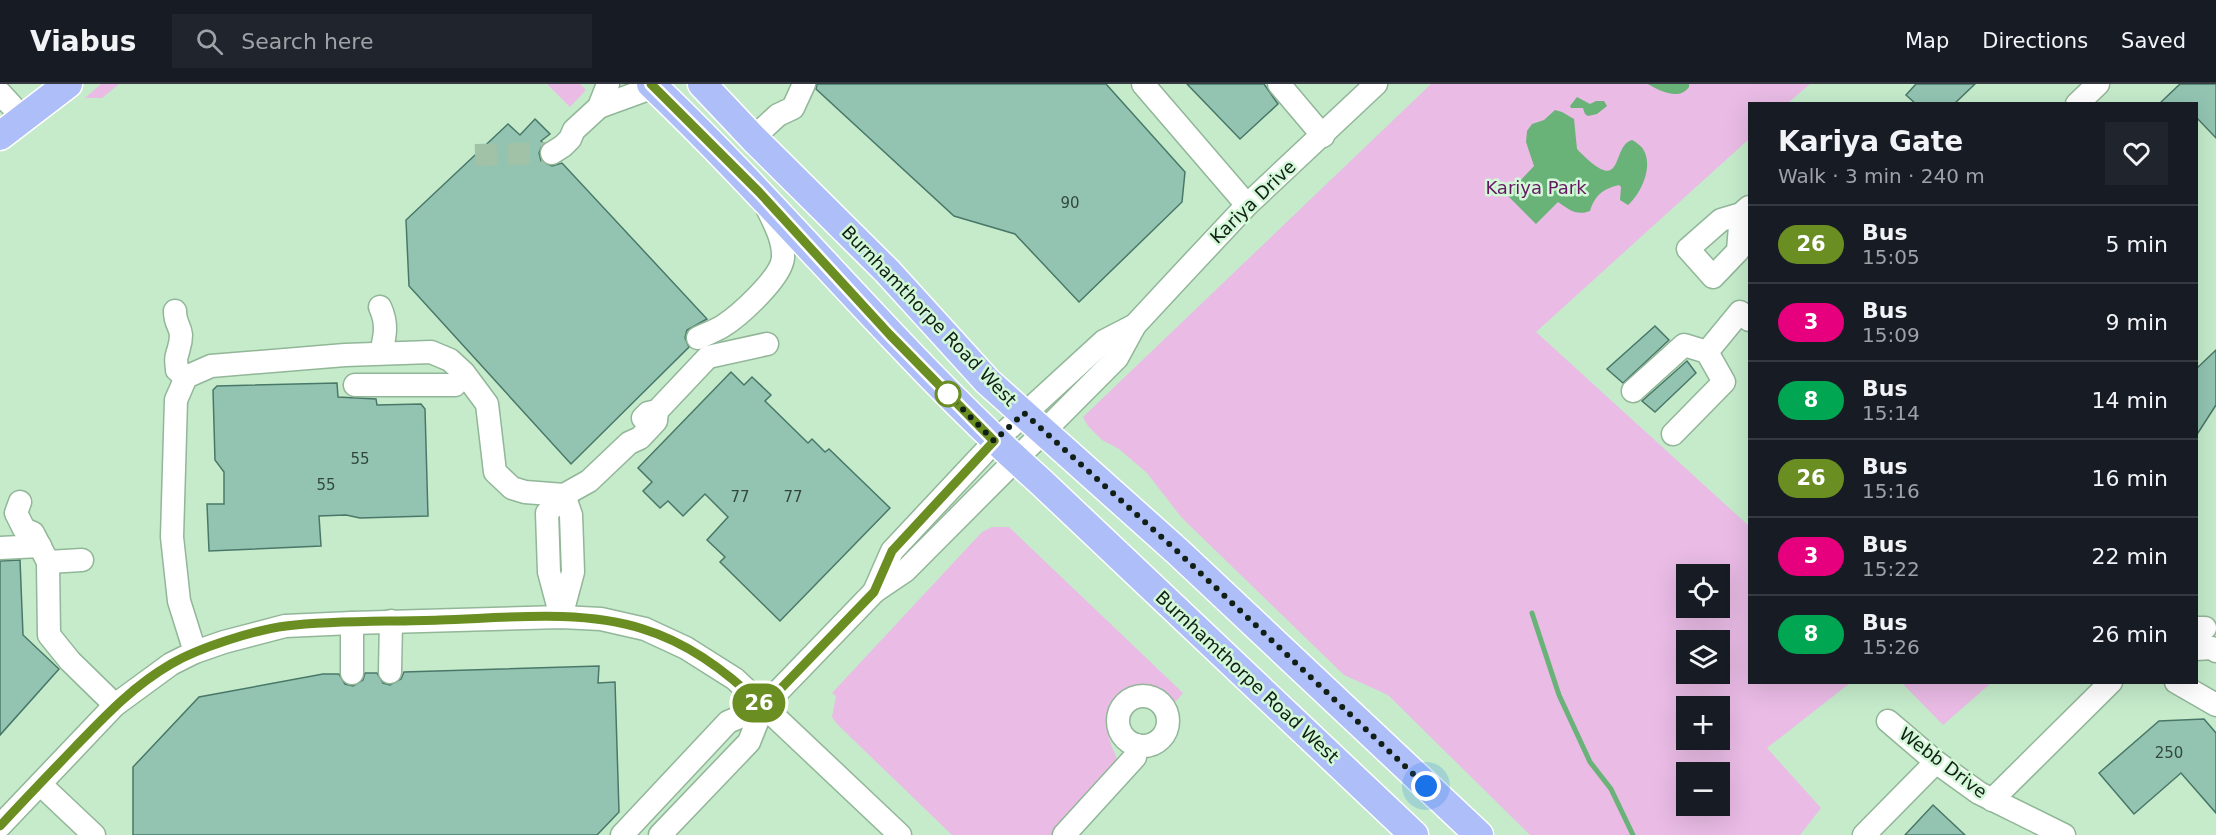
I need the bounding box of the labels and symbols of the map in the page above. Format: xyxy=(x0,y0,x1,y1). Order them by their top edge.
street label: Kariya Drive xyxy=(1206,156,1300,248)
park label: Kariya Park xyxy=(1485,177,1587,198)
house number: 90 xyxy=(1060,194,1080,212)
street label: Burnhamthorpe Road West xyxy=(838,221,1021,410)
unlabelled marker xyxy=(935,381,961,407)
house number: 55 xyxy=(350,450,370,468)
house number: 55 xyxy=(316,476,336,494)
house number: 77 xyxy=(730,488,750,506)
house number: 77 xyxy=(783,488,803,506)
street label: Burnhamthorpe Road West xyxy=(1152,586,1343,767)
line badge: 26 xyxy=(732,684,786,722)
street label: Webb Drive xyxy=(1895,723,1991,802)
house number: 250 xyxy=(2155,744,2183,762)
your location xyxy=(1411,771,1441,801)

